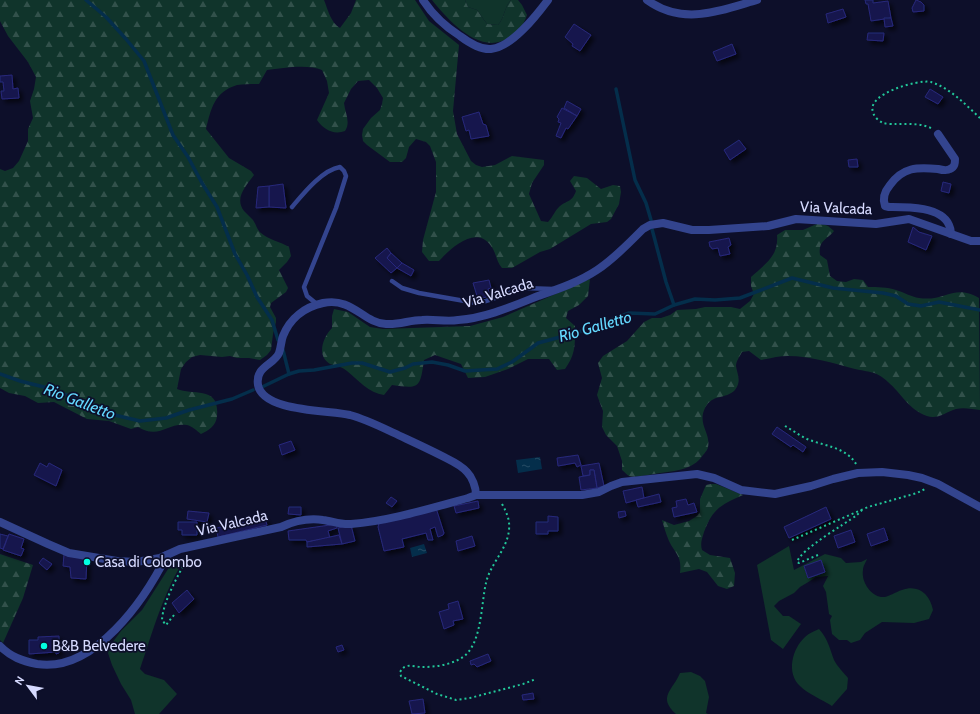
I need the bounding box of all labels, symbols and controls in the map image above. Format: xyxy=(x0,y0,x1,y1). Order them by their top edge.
street label: Via Valcada xyxy=(800,198,873,218)
street label: Via Valcada xyxy=(461,274,536,312)
water label: Rio Galletto xyxy=(556,307,634,346)
water label: Rio Galletto xyxy=(41,379,118,424)
street label: Via Valcada xyxy=(195,506,270,540)
place label: Casa di Colombo xyxy=(95,553,202,571)
marker: Casa di Colombo xyxy=(82,557,92,567)
place label: B&B Belvedere xyxy=(52,637,146,655)
marker: B&B Belvedere xyxy=(39,641,49,651)
north arrow xyxy=(8,666,48,706)
text: N xyxy=(12,674,28,688)

